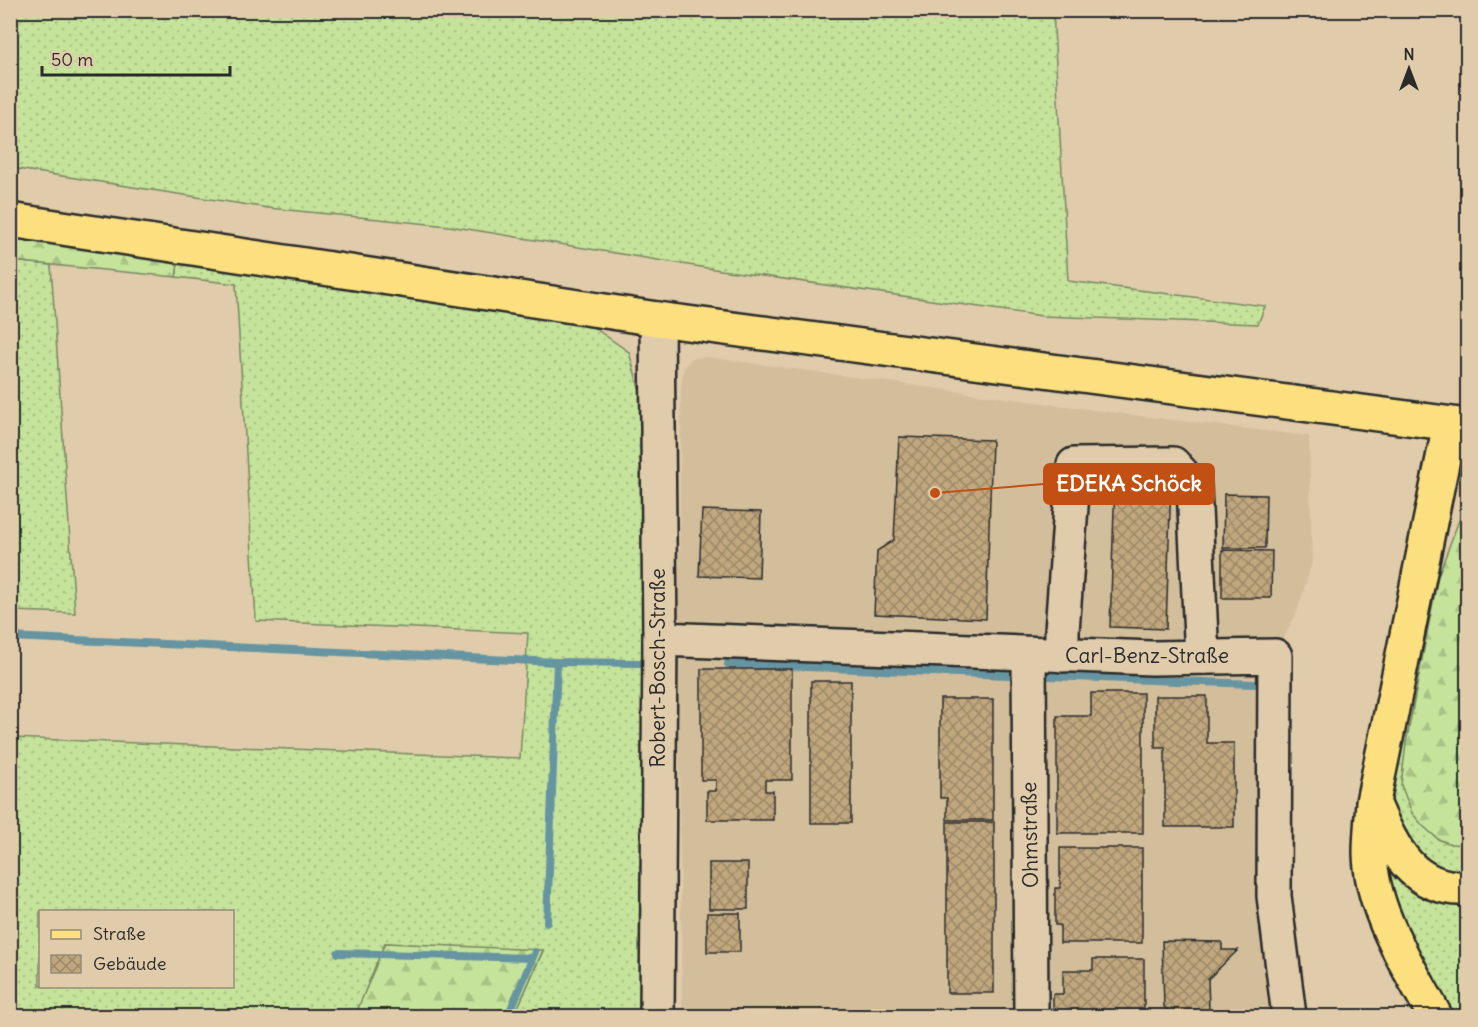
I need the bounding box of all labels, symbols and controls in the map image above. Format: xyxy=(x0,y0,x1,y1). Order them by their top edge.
scale bar xyxy=(42,39,230,77)
north arrow xyxy=(1379,39,1439,99)
text: N xyxy=(1403,44,1415,64)
text: 50 m xyxy=(51,48,93,71)
callout: EDEKA Schöck xyxy=(1044,464,1214,504)
text: EDEKA Schöck xyxy=(1056,469,1202,497)
street label: Robert-Bosch-Straße xyxy=(644,568,671,768)
street label: Carl-Benz-Straße xyxy=(1065,642,1229,669)
street label: Ohmstraße xyxy=(1015,782,1044,888)
legend xyxy=(39,910,234,988)
text: Straße xyxy=(93,922,146,945)
text: Gebäude xyxy=(93,952,166,975)

